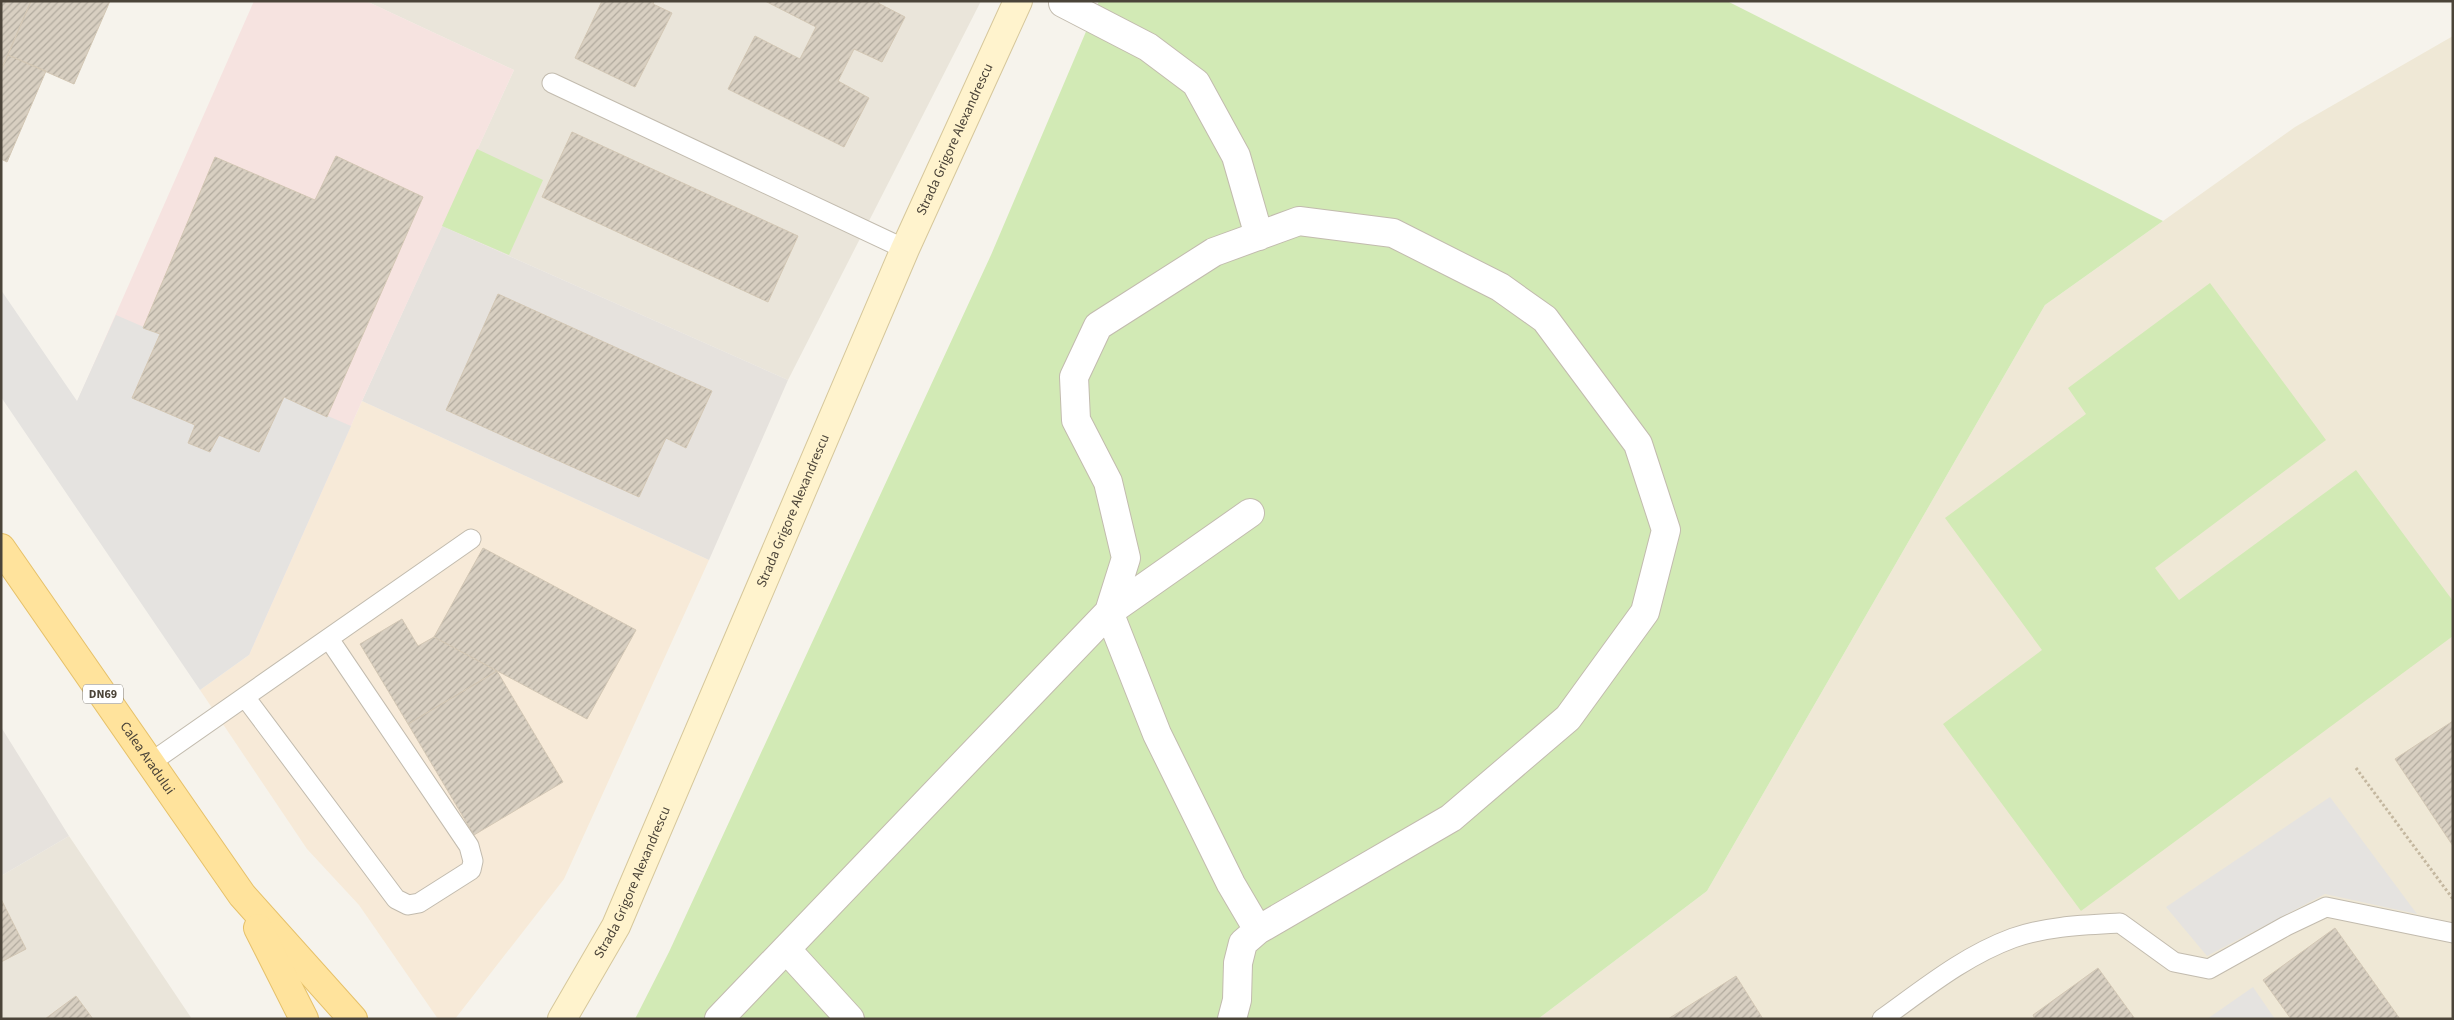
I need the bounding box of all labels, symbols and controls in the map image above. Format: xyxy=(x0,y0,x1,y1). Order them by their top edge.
street label: Strada Grigore Alexandrescu xyxy=(912,60,998,219)
street label: Strada Grigore Alexandrescu xyxy=(752,431,835,591)
road number: DN69 xyxy=(83,684,123,704)
street label: Calea Aradului xyxy=(115,718,179,799)
street label: Strada Grigore Alexandrescu xyxy=(589,803,676,962)

